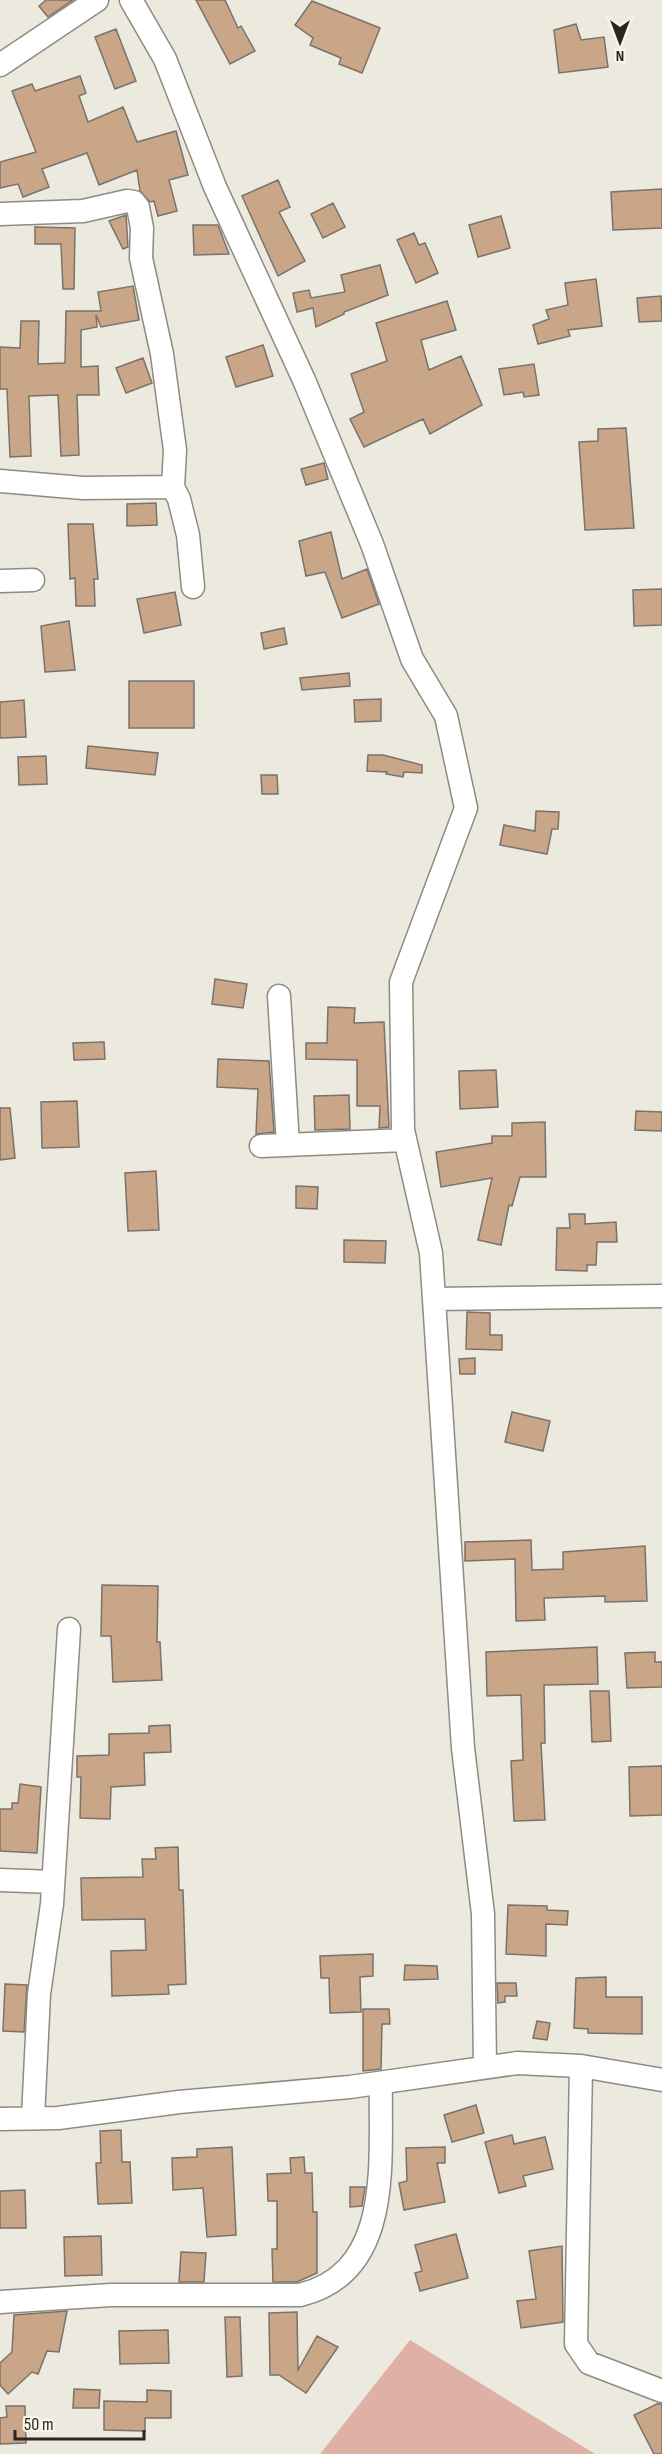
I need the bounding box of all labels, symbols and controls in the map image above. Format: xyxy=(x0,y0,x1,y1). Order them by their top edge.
north arrow xyxy=(590,12,650,72)
text: N xyxy=(616,46,624,65)
scale bar xyxy=(15,2403,144,2441)
text: 50 m xyxy=(24,2414,54,2435)

